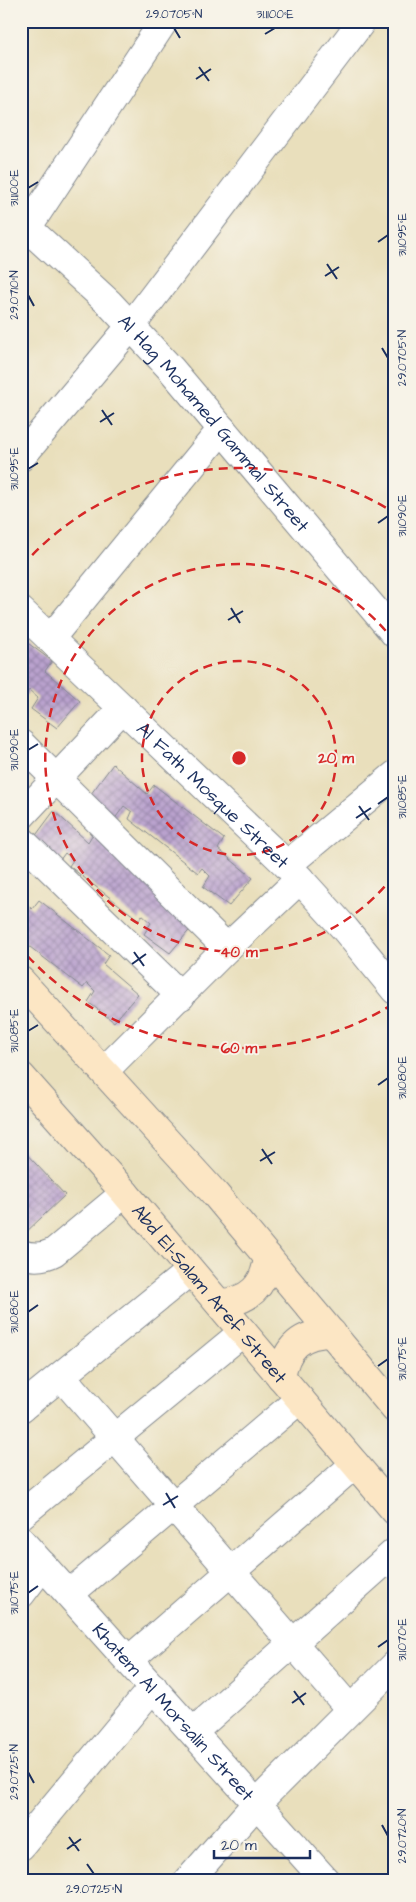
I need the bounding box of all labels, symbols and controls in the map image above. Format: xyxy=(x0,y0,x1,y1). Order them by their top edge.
text: 29.0705°N xyxy=(146,6,203,23)
text: 31.1100°E xyxy=(256,6,294,23)
text: 31.1100°E xyxy=(6,169,23,207)
text: 31.1095°E xyxy=(394,213,411,257)
text: 29.0710°N xyxy=(6,270,23,320)
street label: Al Hag Mohamed Gammal Street xyxy=(111,309,315,539)
text: 29.0705°N xyxy=(394,329,411,386)
text: 31.1095°E xyxy=(6,447,23,491)
text: 31.1090°E xyxy=(394,495,411,537)
street label: Al Fath Mosque Street xyxy=(130,716,295,876)
text: 31.1090°E xyxy=(6,729,23,771)
text: 20 m xyxy=(317,748,354,769)
centre of rings xyxy=(230,749,248,767)
text: 31.1085°E xyxy=(394,775,411,819)
text: 40 m xyxy=(220,942,258,963)
text: 31.1085°E xyxy=(6,1009,23,1053)
text: 60 m xyxy=(221,1038,258,1059)
text: 31.1080°E xyxy=(394,1056,411,1100)
street label: Abd El-Salam Aref Street xyxy=(125,1199,293,1390)
text: 31.1080°E xyxy=(6,1290,23,1334)
text: 31.1075°E xyxy=(394,1337,411,1381)
text: 31.1075°E xyxy=(6,1571,23,1615)
street label: Khatem Al Morsalin Street xyxy=(85,1617,260,1808)
text: 31.1070°E xyxy=(394,1618,411,1662)
text: 29.0725°N xyxy=(6,1744,23,1800)
text: 29.0720°N xyxy=(394,1808,411,1863)
scale bar xyxy=(214,1827,310,1859)
text: 20 m xyxy=(221,1835,257,1856)
text: 29.0725°N xyxy=(66,1881,122,1898)

